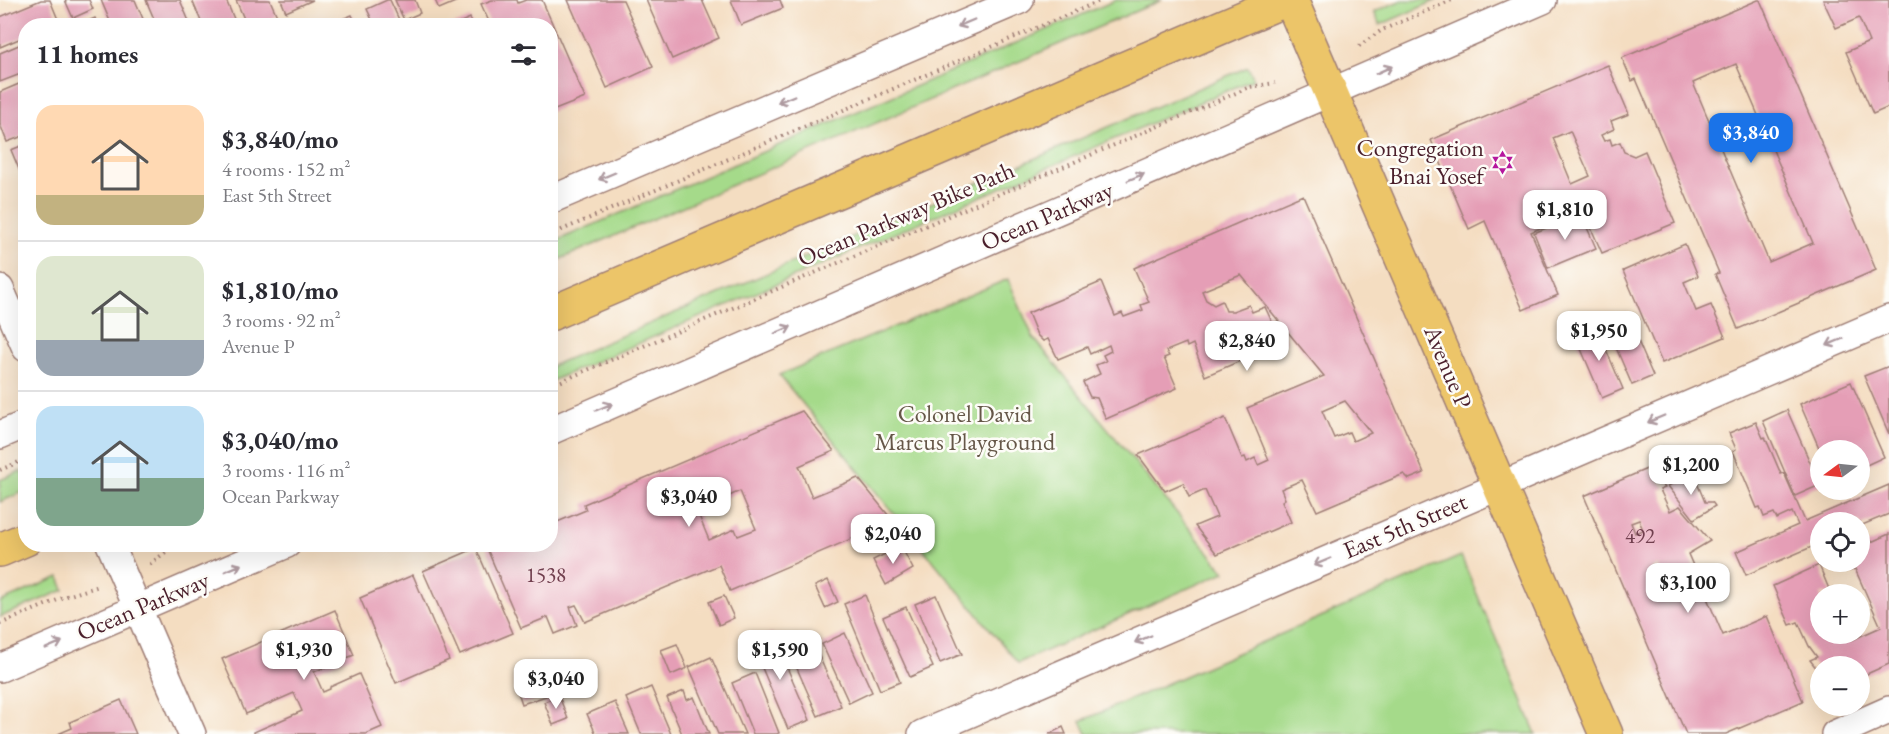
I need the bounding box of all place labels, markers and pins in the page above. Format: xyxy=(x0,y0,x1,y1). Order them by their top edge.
pin: $3,840 xyxy=(1702,113,1800,164)
place label: Congregation Bnai Yosef xyxy=(1357,132,1487,191)
synagogue icon: Congregation Bnai Yosef xyxy=(1489,149,1515,175)
pin: $1,810 xyxy=(1516,190,1614,241)
pin: $1,950 xyxy=(1550,311,1648,362)
pin: $2,840 xyxy=(1198,321,1296,372)
pin: $1,200 xyxy=(1642,445,1740,496)
pin: $3,040 xyxy=(640,477,738,528)
pin: $2,040 xyxy=(844,514,942,565)
pin: $3,100 xyxy=(1639,563,1737,614)
pin: $1,930 xyxy=(255,630,353,681)
pin: $1,590 xyxy=(731,630,829,681)
pin: $3,040 xyxy=(507,659,605,710)

